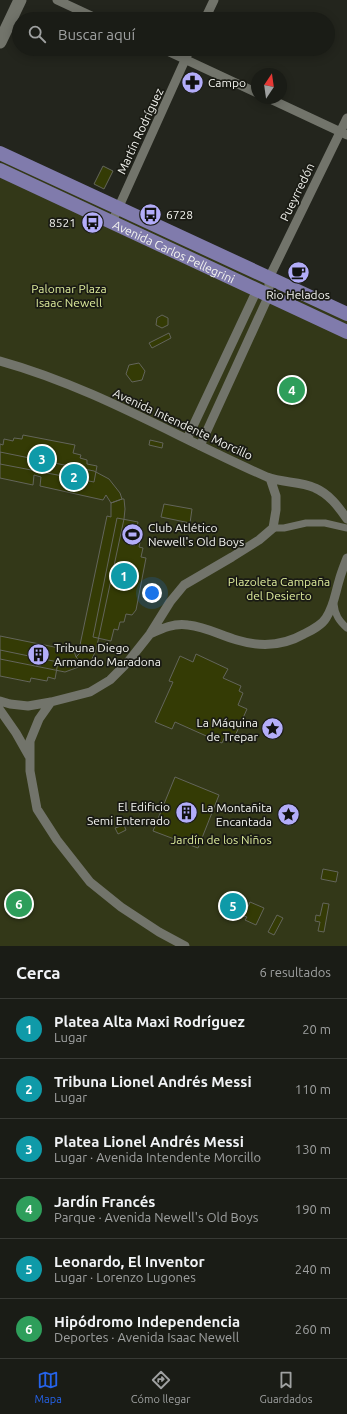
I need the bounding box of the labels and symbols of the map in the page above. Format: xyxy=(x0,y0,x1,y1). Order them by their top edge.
north arrow xyxy=(251,68,287,104)
pharmacy icon: Campo xyxy=(179,69,205,95)
place label: Campo xyxy=(208,76,246,89)
street label: Martín Rodríguez xyxy=(114,86,166,176)
street label: Pueyrredón xyxy=(277,161,317,223)
bus stop icon: 6728 xyxy=(138,201,164,227)
place label: 6728 xyxy=(166,208,193,221)
bus stop icon: 8521 xyxy=(79,209,105,235)
place label: 8521 xyxy=(49,216,76,229)
street label: Avenida Carlos Pellegrini xyxy=(111,217,237,285)
cafe icon: Rio Helados xyxy=(285,260,311,286)
park label: Palomar Plaza Isaac Newell xyxy=(31,282,107,309)
place label: Rio Helados xyxy=(266,288,330,301)
pin: 4 xyxy=(279,375,305,405)
street label: Avenida Intendente Morcillo xyxy=(111,386,255,462)
pin: 3 xyxy=(29,444,55,474)
pin: 2 xyxy=(61,462,87,492)
sports icon: Club Atlético Newell's Old Boys xyxy=(120,521,146,547)
place label: Club Atlético Newell's Old Boys xyxy=(148,521,244,548)
pin: 1 xyxy=(111,561,137,591)
park label: Plazoleta Campaña del Desierto xyxy=(228,575,330,602)
your location xyxy=(142,583,162,603)
building icon: Tribuna Diego Armando Maradona xyxy=(25,641,51,667)
place label: Tribuna Diego Armando Maradona xyxy=(54,641,161,668)
place label: La Máquina de Trepar xyxy=(197,716,258,743)
place icon: La Máquina de Trepar xyxy=(260,716,286,742)
place label: El Edificio Semi Enterrado xyxy=(87,800,170,827)
building icon: El Edificio Semi Enterrado xyxy=(173,800,199,826)
place label: La Montañita Encantada xyxy=(201,801,272,828)
place icon: La Montañita Encantada xyxy=(275,801,301,827)
park label: Jardín de los Niños xyxy=(170,833,272,846)
pin: 6 xyxy=(6,889,32,919)
pin: 5 xyxy=(220,891,246,921)

